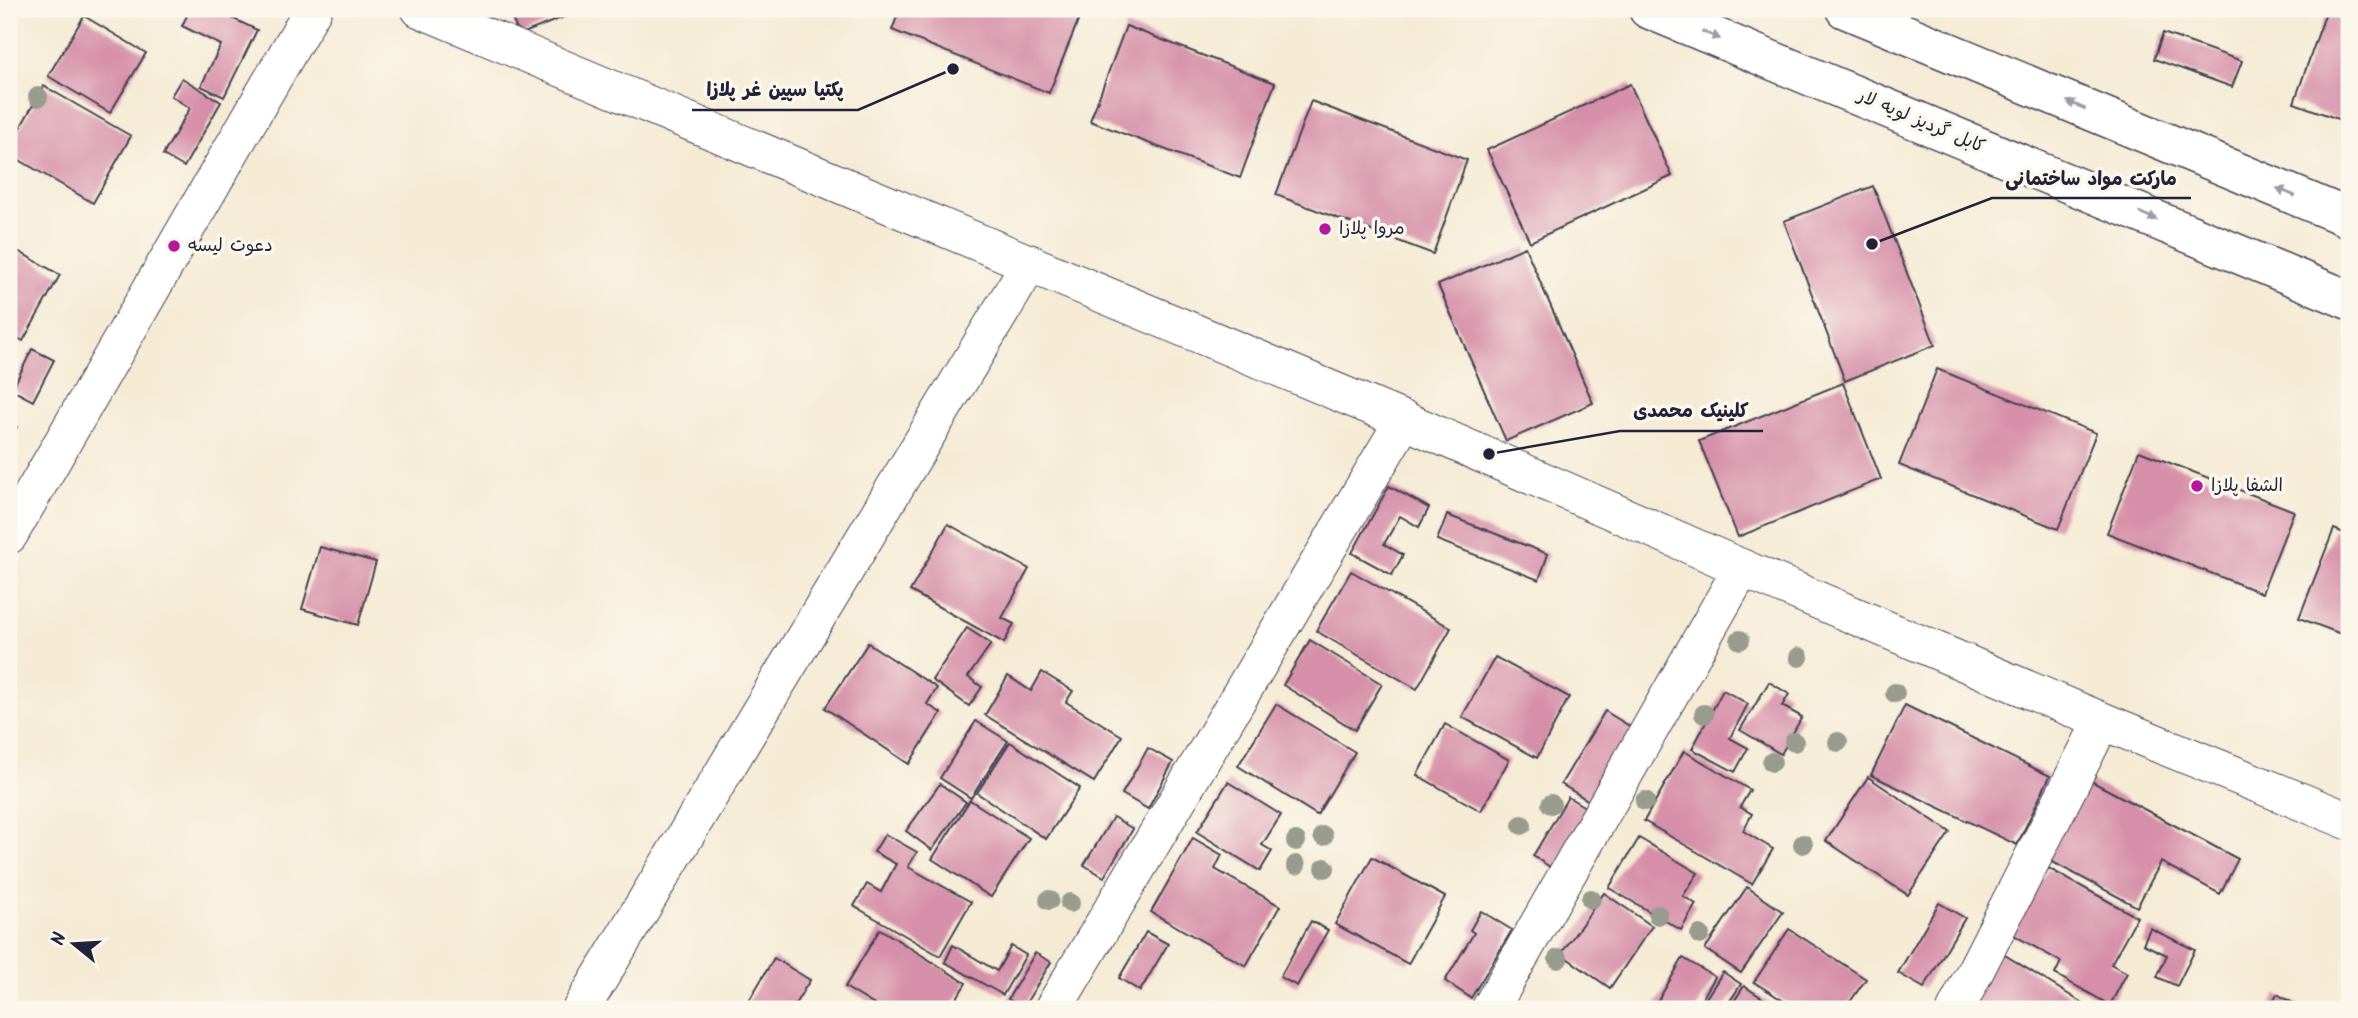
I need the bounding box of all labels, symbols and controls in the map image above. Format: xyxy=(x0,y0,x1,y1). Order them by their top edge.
one-way arrow xyxy=(1701,30,1722,41)
callout: پکتیا سپین غر پلازا xyxy=(692,70,858,110)
text: پکتیا سپین غر پلازا xyxy=(706,76,844,106)
street label: کابل گردیز لویه لار xyxy=(1851,81,1989,162)
one-way arrow xyxy=(2065,99,2086,110)
callout: مارکت مواد ساختمانی xyxy=(1992,158,2191,198)
text: مارکت مواد ساختمانی xyxy=(2005,165,2177,195)
one-way arrow xyxy=(2276,186,2297,197)
one-way arrow xyxy=(2138,210,2158,222)
place label: مروا پلازا xyxy=(1339,215,1405,244)
marker: مروا پلازا xyxy=(1317,221,1333,237)
place label: دعوت لیسه xyxy=(188,232,273,261)
marker: دعوت لیسه xyxy=(166,238,182,254)
callout: کلینیک محمدی xyxy=(1620,391,1763,431)
text: کلینیک محمدی xyxy=(1633,397,1749,427)
place label: الشفا پلازا xyxy=(2211,472,2283,501)
marker: الشفا پلازا xyxy=(2189,478,2205,494)
north arrow xyxy=(38,909,108,979)
text: N xyxy=(44,929,76,950)

